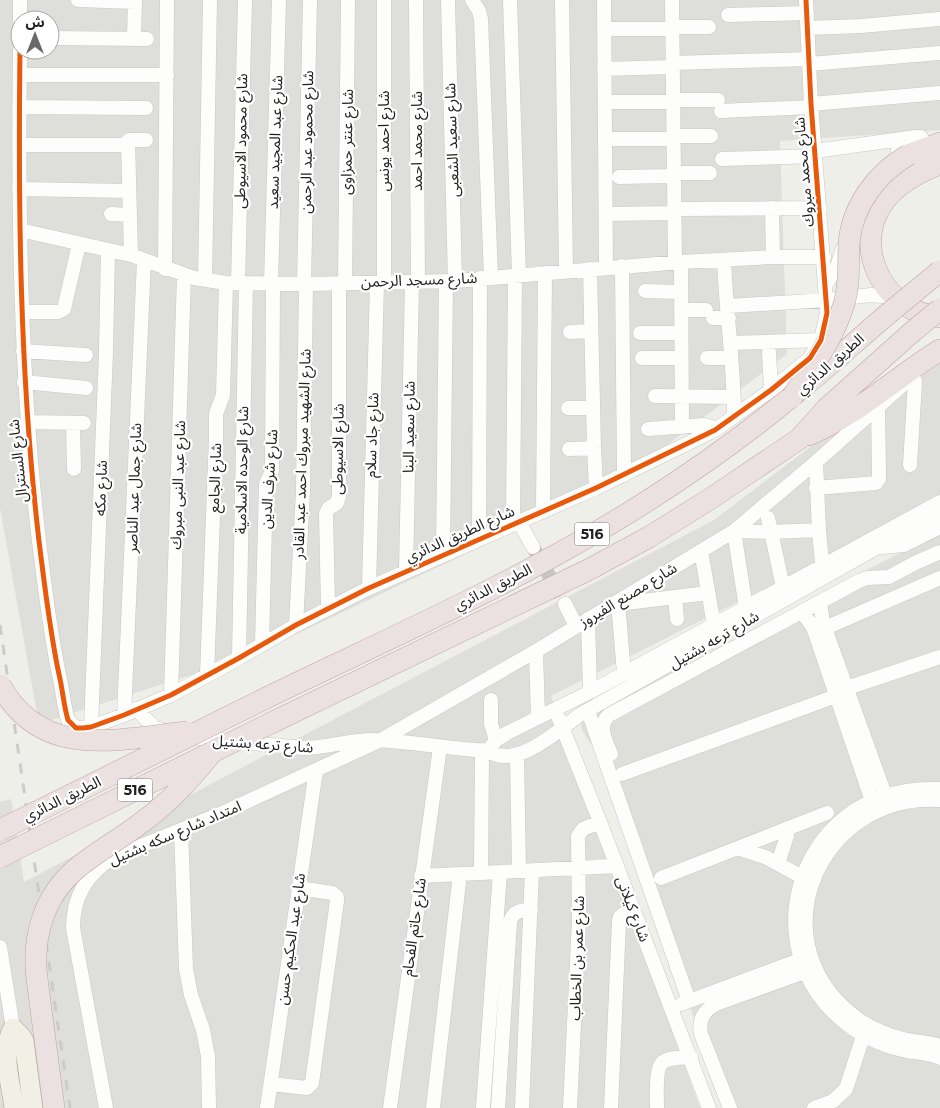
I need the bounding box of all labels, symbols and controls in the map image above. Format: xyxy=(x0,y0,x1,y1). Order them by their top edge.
north arrow xyxy=(10,10,60,60)
text: ش xyxy=(25,13,45,31)
street label: شارع محمود عبد الرحمن xyxy=(296,70,320,214)
street label: شارع محمود الاسيوطى xyxy=(230,73,254,209)
street label: شارع عبد المجيد سعيد xyxy=(263,74,289,209)
street label: شارع سعيد الشعبى xyxy=(440,82,466,198)
street label: شارع عنتر حمزاوى xyxy=(336,89,360,195)
street label: شارع احمد يونس xyxy=(374,90,396,191)
street label: شارع محمد احمد xyxy=(407,91,429,191)
street label: شارع محمد مبروك xyxy=(789,116,821,228)
street label: شارع مسجد الرحمن xyxy=(360,268,478,294)
street label: الطريق الدائري xyxy=(792,329,869,400)
street label: شارع الشهيد مبروك احمد عبد القادر xyxy=(288,348,318,561)
street label: شارع سعيد البنا xyxy=(398,380,422,473)
street label: شارع جاد سلام xyxy=(361,392,385,478)
street label: شارع الاسيوطى xyxy=(327,403,351,495)
street label: شارع الوحده الاسلامية xyxy=(231,405,255,534)
street label: شارع السنترال xyxy=(4,418,34,504)
street label: شارع عبد النبى مبروك xyxy=(166,420,192,550)
street label: شارع جمال عبد الناصر xyxy=(122,422,148,555)
street label: شارع شرف الدين xyxy=(256,428,284,530)
street label: شارع الجامع xyxy=(204,442,228,514)
street label: شارع مكه xyxy=(90,459,114,516)
street label: شارع الطريق الدائري xyxy=(402,501,519,569)
road number: 516 xyxy=(574,522,610,546)
street label: شارع مصنع الفيروز xyxy=(574,558,682,634)
street label: الطريق الدائري xyxy=(451,559,536,616)
street label: شارع ترعه بشتيل xyxy=(665,606,764,676)
street label: شارع ترعه بشتيل xyxy=(212,731,314,760)
street label: الطريق الدائري xyxy=(20,771,105,828)
road number: 516 xyxy=(118,778,152,802)
street label: امتداد شارع سكه بشتيل xyxy=(106,796,245,872)
street label: شارع عبد الحكيم حسن xyxy=(272,872,312,1006)
street label: شارع كيلانى xyxy=(609,873,655,946)
street label: شارع حاتم الفحام xyxy=(397,876,433,978)
street label: شارع عمر بن الخطاب xyxy=(565,895,591,1021)

